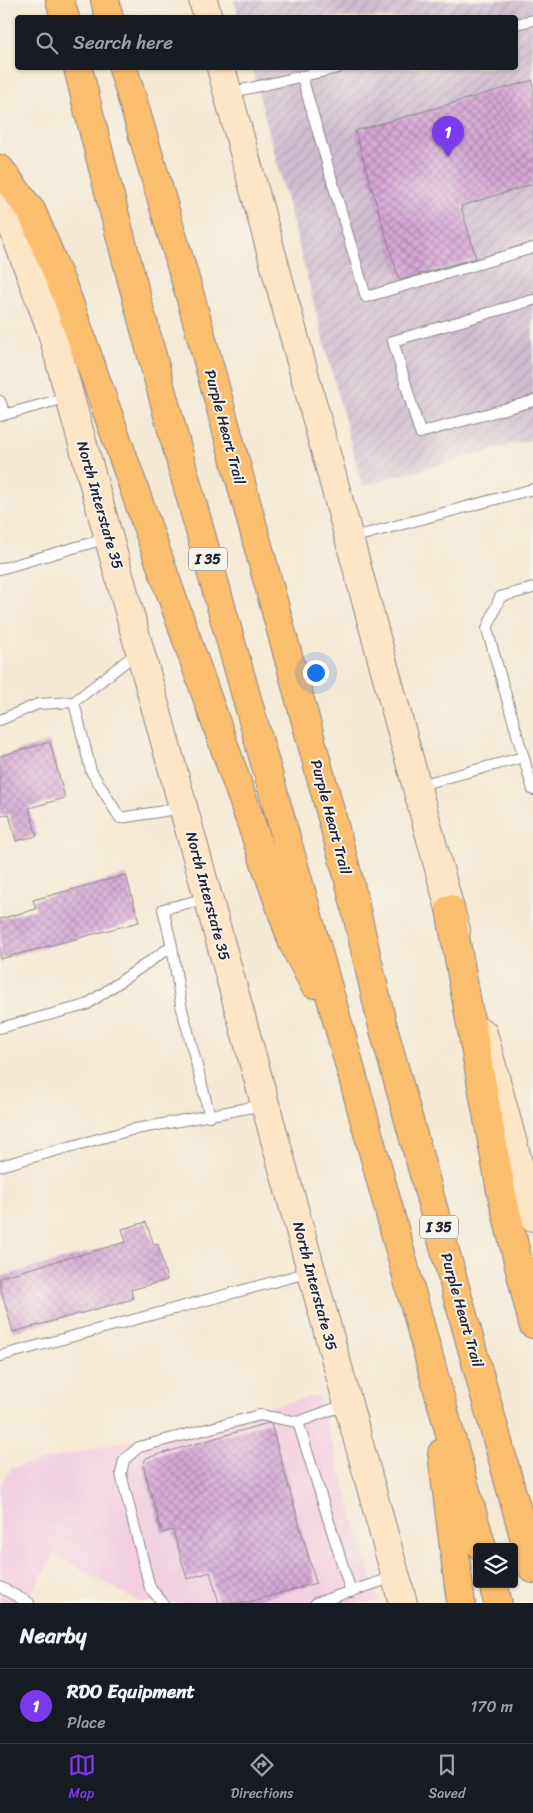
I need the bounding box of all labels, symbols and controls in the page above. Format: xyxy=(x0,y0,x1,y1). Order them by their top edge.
search box xyxy=(15,15,518,70)
text: Search here xyxy=(73,26,173,59)
icon: search xyxy=(33,29,61,57)
pin: 1 xyxy=(432,116,464,157)
street label: Purple Heart Trail xyxy=(197,367,253,488)
street label: North Interstate 35 xyxy=(69,438,131,572)
road number: I 35 xyxy=(189,548,227,570)
your location xyxy=(303,660,329,686)
street label: Purple Heart Trail xyxy=(303,757,359,878)
street label: North Interstate 35 xyxy=(178,829,238,963)
road number: I 35 xyxy=(420,1216,458,1238)
street label: North Interstate 35 xyxy=(285,1219,345,1353)
street label: Purple Heart Trail xyxy=(433,1250,491,1371)
map controls xyxy=(473,1543,518,1588)
button: layers xyxy=(473,1543,518,1588)
text: Nearby xyxy=(20,1617,86,1655)
text: RDO Equipment xyxy=(67,1675,195,1708)
text: 1 xyxy=(33,1692,39,1721)
text: 170 m xyxy=(470,1692,513,1721)
text: Place xyxy=(67,1708,106,1737)
tab: Map xyxy=(68,1751,96,1806)
tab: Directions xyxy=(231,1751,293,1806)
tab: Saved xyxy=(429,1751,465,1806)

